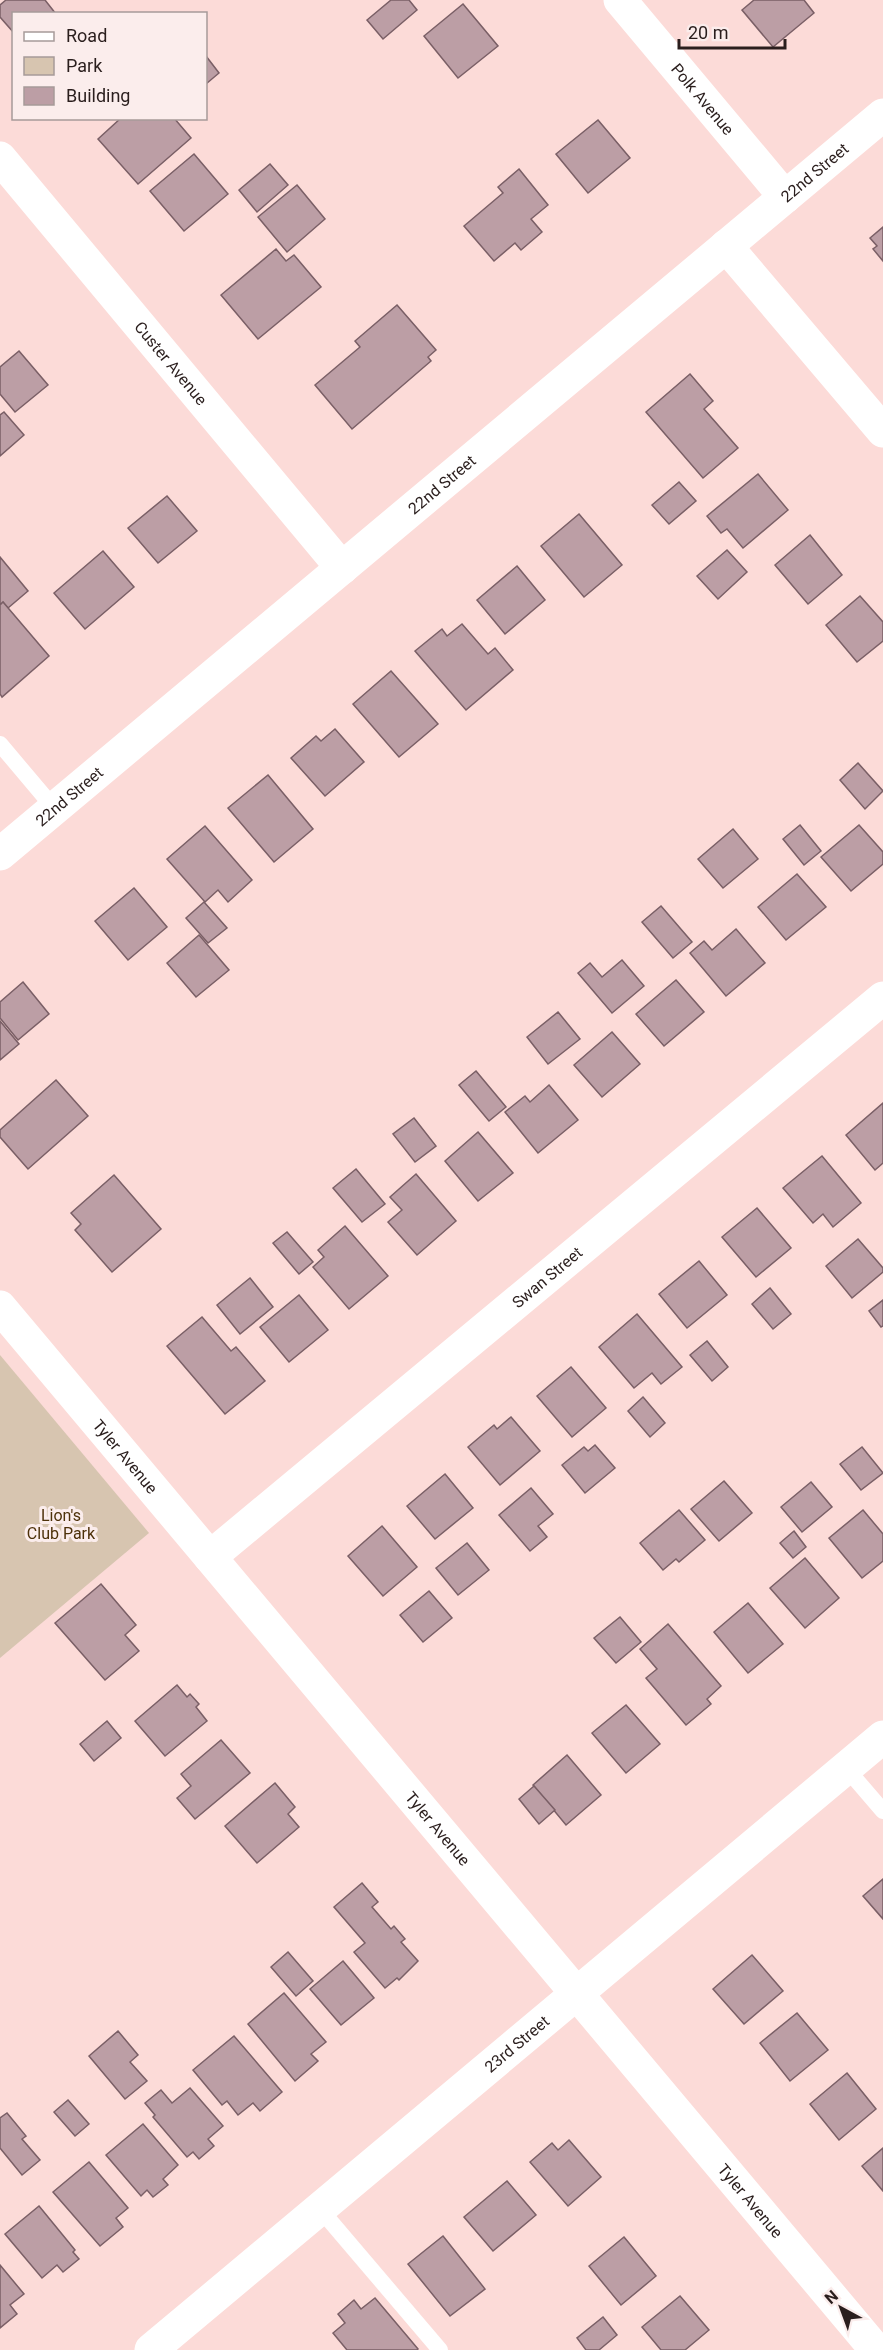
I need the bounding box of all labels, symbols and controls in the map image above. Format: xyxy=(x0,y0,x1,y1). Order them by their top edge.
legend xyxy=(12,12,207,120)
scale bar xyxy=(679,12,786,50)
text: 20 m xyxy=(688,22,728,43)
text: Road xyxy=(66,25,107,46)
text: Park xyxy=(66,55,103,76)
street label: Polk Avenue xyxy=(667,59,738,139)
text: Building xyxy=(66,85,130,106)
street label: 22nd Street xyxy=(777,139,852,206)
street label: Custer Avenue xyxy=(131,317,211,409)
street label: 22nd Street xyxy=(404,451,479,518)
street label: 22nd Street xyxy=(31,763,107,830)
street label: Swan Street xyxy=(508,1243,586,1312)
street label: Tyler Avenue xyxy=(89,1415,162,1497)
park label: Lion's Club Park xyxy=(27,1506,96,1543)
street label: Tyler Avenue xyxy=(402,1788,474,1869)
street label: 23rd Street xyxy=(481,2011,553,2076)
street label: Tyler Avenue xyxy=(714,2160,787,2241)
north arrow xyxy=(811,2278,871,2338)
text: N xyxy=(821,2286,842,2308)

